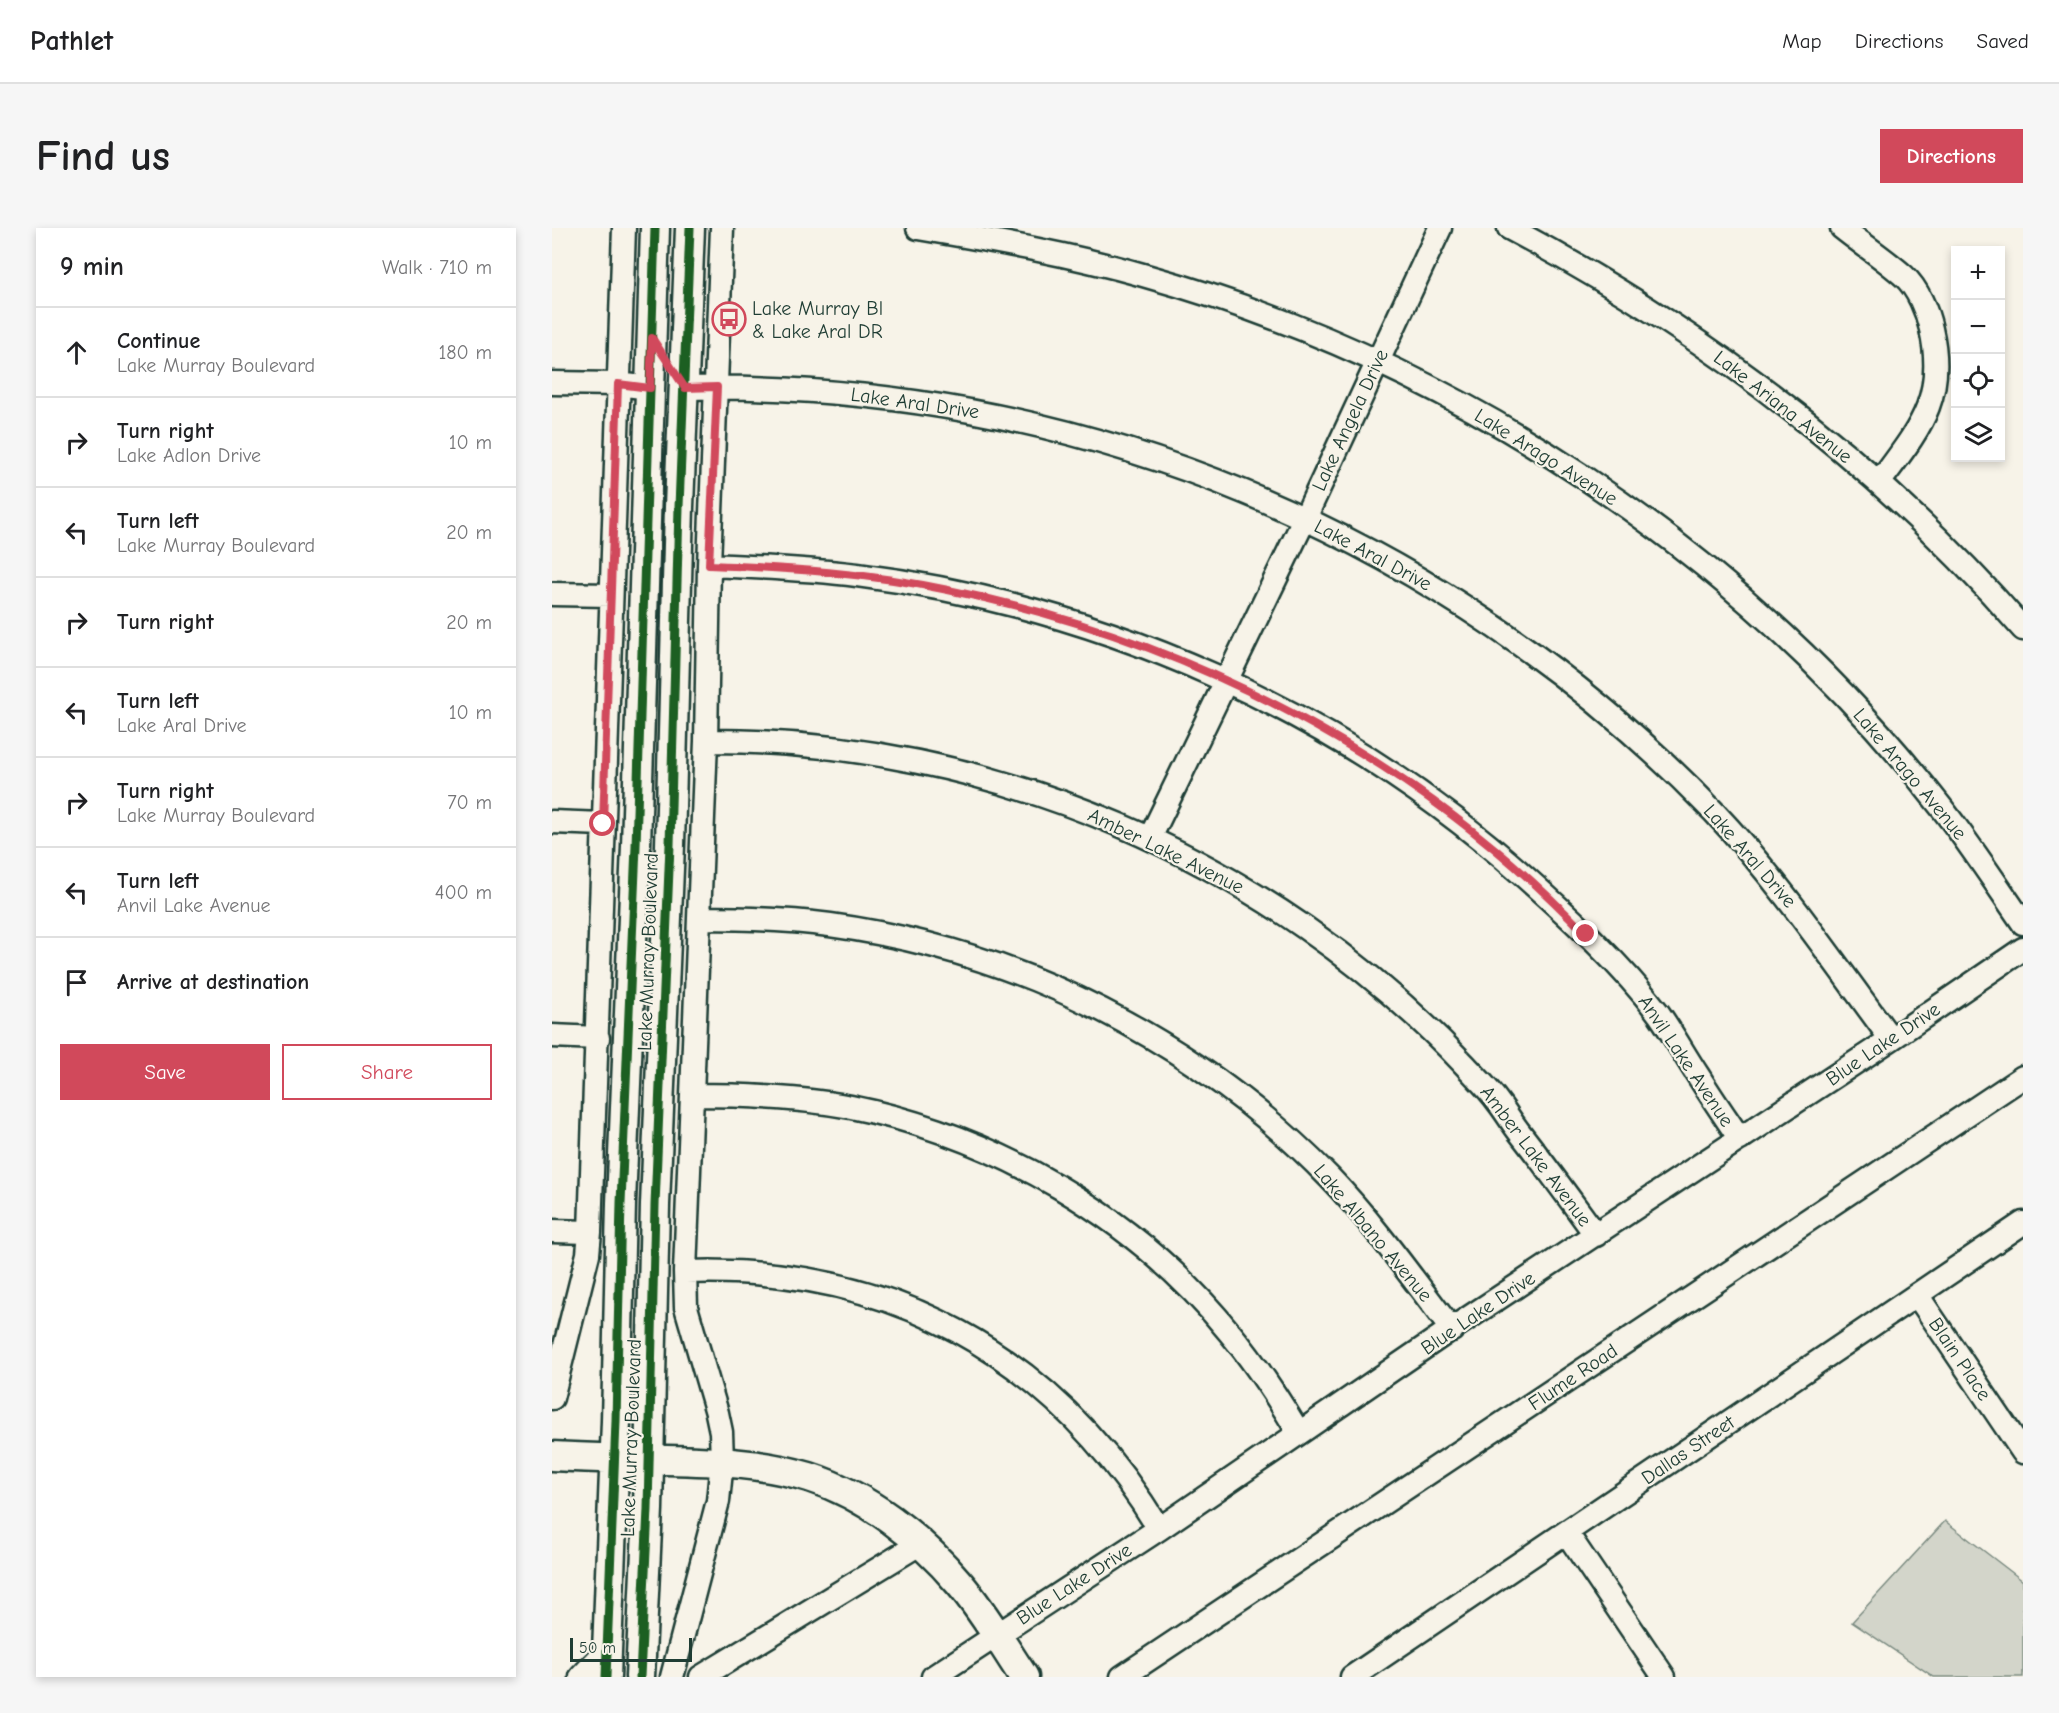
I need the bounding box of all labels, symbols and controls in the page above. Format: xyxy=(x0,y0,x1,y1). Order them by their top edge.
text: Pathlet xyxy=(30,25,113,57)
text: Map xyxy=(1782,29,1822,53)
text: Directions xyxy=(1855,29,1944,53)
text: Saved xyxy=(1977,29,2029,53)
button: Directions xyxy=(1880,129,2023,183)
text: Find us xyxy=(36,132,170,181)
map controls xyxy=(1951,246,2005,462)
button: + xyxy=(1951,246,2005,300)
text: 9 min xyxy=(60,252,124,282)
text: Walk · 710 m xyxy=(382,256,492,279)
place label: Lake Murray Bl & Lake Aral DR xyxy=(752,297,883,343)
button: − xyxy=(1951,300,2005,354)
bus stop icon: Lake Murray Bl & Lake Aral DR xyxy=(711,301,747,337)
text: Continue xyxy=(117,328,200,354)
icon: ahead xyxy=(60,336,93,369)
text: 180 m xyxy=(438,341,492,364)
street label: Lake Angela Drive xyxy=(1307,346,1393,494)
street label: Lake Ariana Avenue xyxy=(1709,346,1857,468)
text: Lake Murray Boulevard xyxy=(117,354,315,377)
button: locate xyxy=(1951,354,2005,408)
street label: Lake Aral Drive xyxy=(849,383,981,423)
street label: Lake Arago Avenue xyxy=(1470,404,1622,510)
button: layers xyxy=(1951,408,2005,462)
text: Turn right xyxy=(117,418,214,444)
icon: right xyxy=(60,426,93,459)
text: 10 m xyxy=(449,431,492,454)
text: Lake Adlon Drive xyxy=(117,444,261,467)
text: Turn left xyxy=(117,508,199,534)
street label: Lake Aral Drive xyxy=(1310,514,1436,596)
icon: left xyxy=(60,516,93,549)
text: 20 m xyxy=(446,521,492,544)
text: Lake Murray Boulevard xyxy=(117,534,315,557)
icon: right xyxy=(60,606,93,639)
text: Turn right xyxy=(117,609,214,635)
text: 20 m xyxy=(446,611,492,634)
text: Turn left xyxy=(117,688,199,714)
icon: left xyxy=(60,696,93,729)
text: 10 m xyxy=(449,701,492,724)
street label: Lake Arago Avenue xyxy=(1848,704,1972,844)
text: Lake Aral Drive xyxy=(117,714,247,737)
text: Turn right xyxy=(117,778,214,804)
icon: right xyxy=(60,786,93,819)
text: 70 m xyxy=(447,791,492,814)
street label: Lake Aral Drive xyxy=(1699,800,1801,912)
street label: Amber Lake Avenue xyxy=(1084,803,1248,899)
text: Lake Murray Boulevard xyxy=(117,804,315,827)
route start xyxy=(589,810,615,836)
street label: Lake Murray Boulevard xyxy=(633,853,663,1051)
text: Turn left xyxy=(117,868,199,894)
icon: left xyxy=(60,876,93,909)
text: 400 m xyxy=(435,881,492,904)
text: Anvil Lake Avenue xyxy=(117,894,270,917)
route end xyxy=(1572,920,1598,946)
icon: arrive xyxy=(60,966,93,999)
text: Arrive at destination xyxy=(117,969,309,995)
street label: Anvil Lake Avenue xyxy=(1634,991,1738,1131)
street label: Blue Lake Drive xyxy=(1822,997,1944,1091)
button: Save xyxy=(60,1044,270,1100)
button: Share xyxy=(282,1044,492,1100)
street label: Amber Lake Avenue xyxy=(1476,1081,1596,1231)
street label: Lake Albano Avenue xyxy=(1309,1160,1437,1306)
street label: Blue Lake Drive xyxy=(1417,1266,1539,1360)
street label: Blain Place xyxy=(1924,1313,1996,1405)
street label: Lake Murray Boulevard xyxy=(616,1339,646,1537)
street label: Flume Road xyxy=(1524,1339,1622,1415)
street label: Dallas Street xyxy=(1637,1410,1740,1489)
street label: Blue Lake Drive xyxy=(1012,1538,1136,1630)
scale bar xyxy=(570,1635,692,1662)
text: 50 m xyxy=(579,1639,616,1657)

